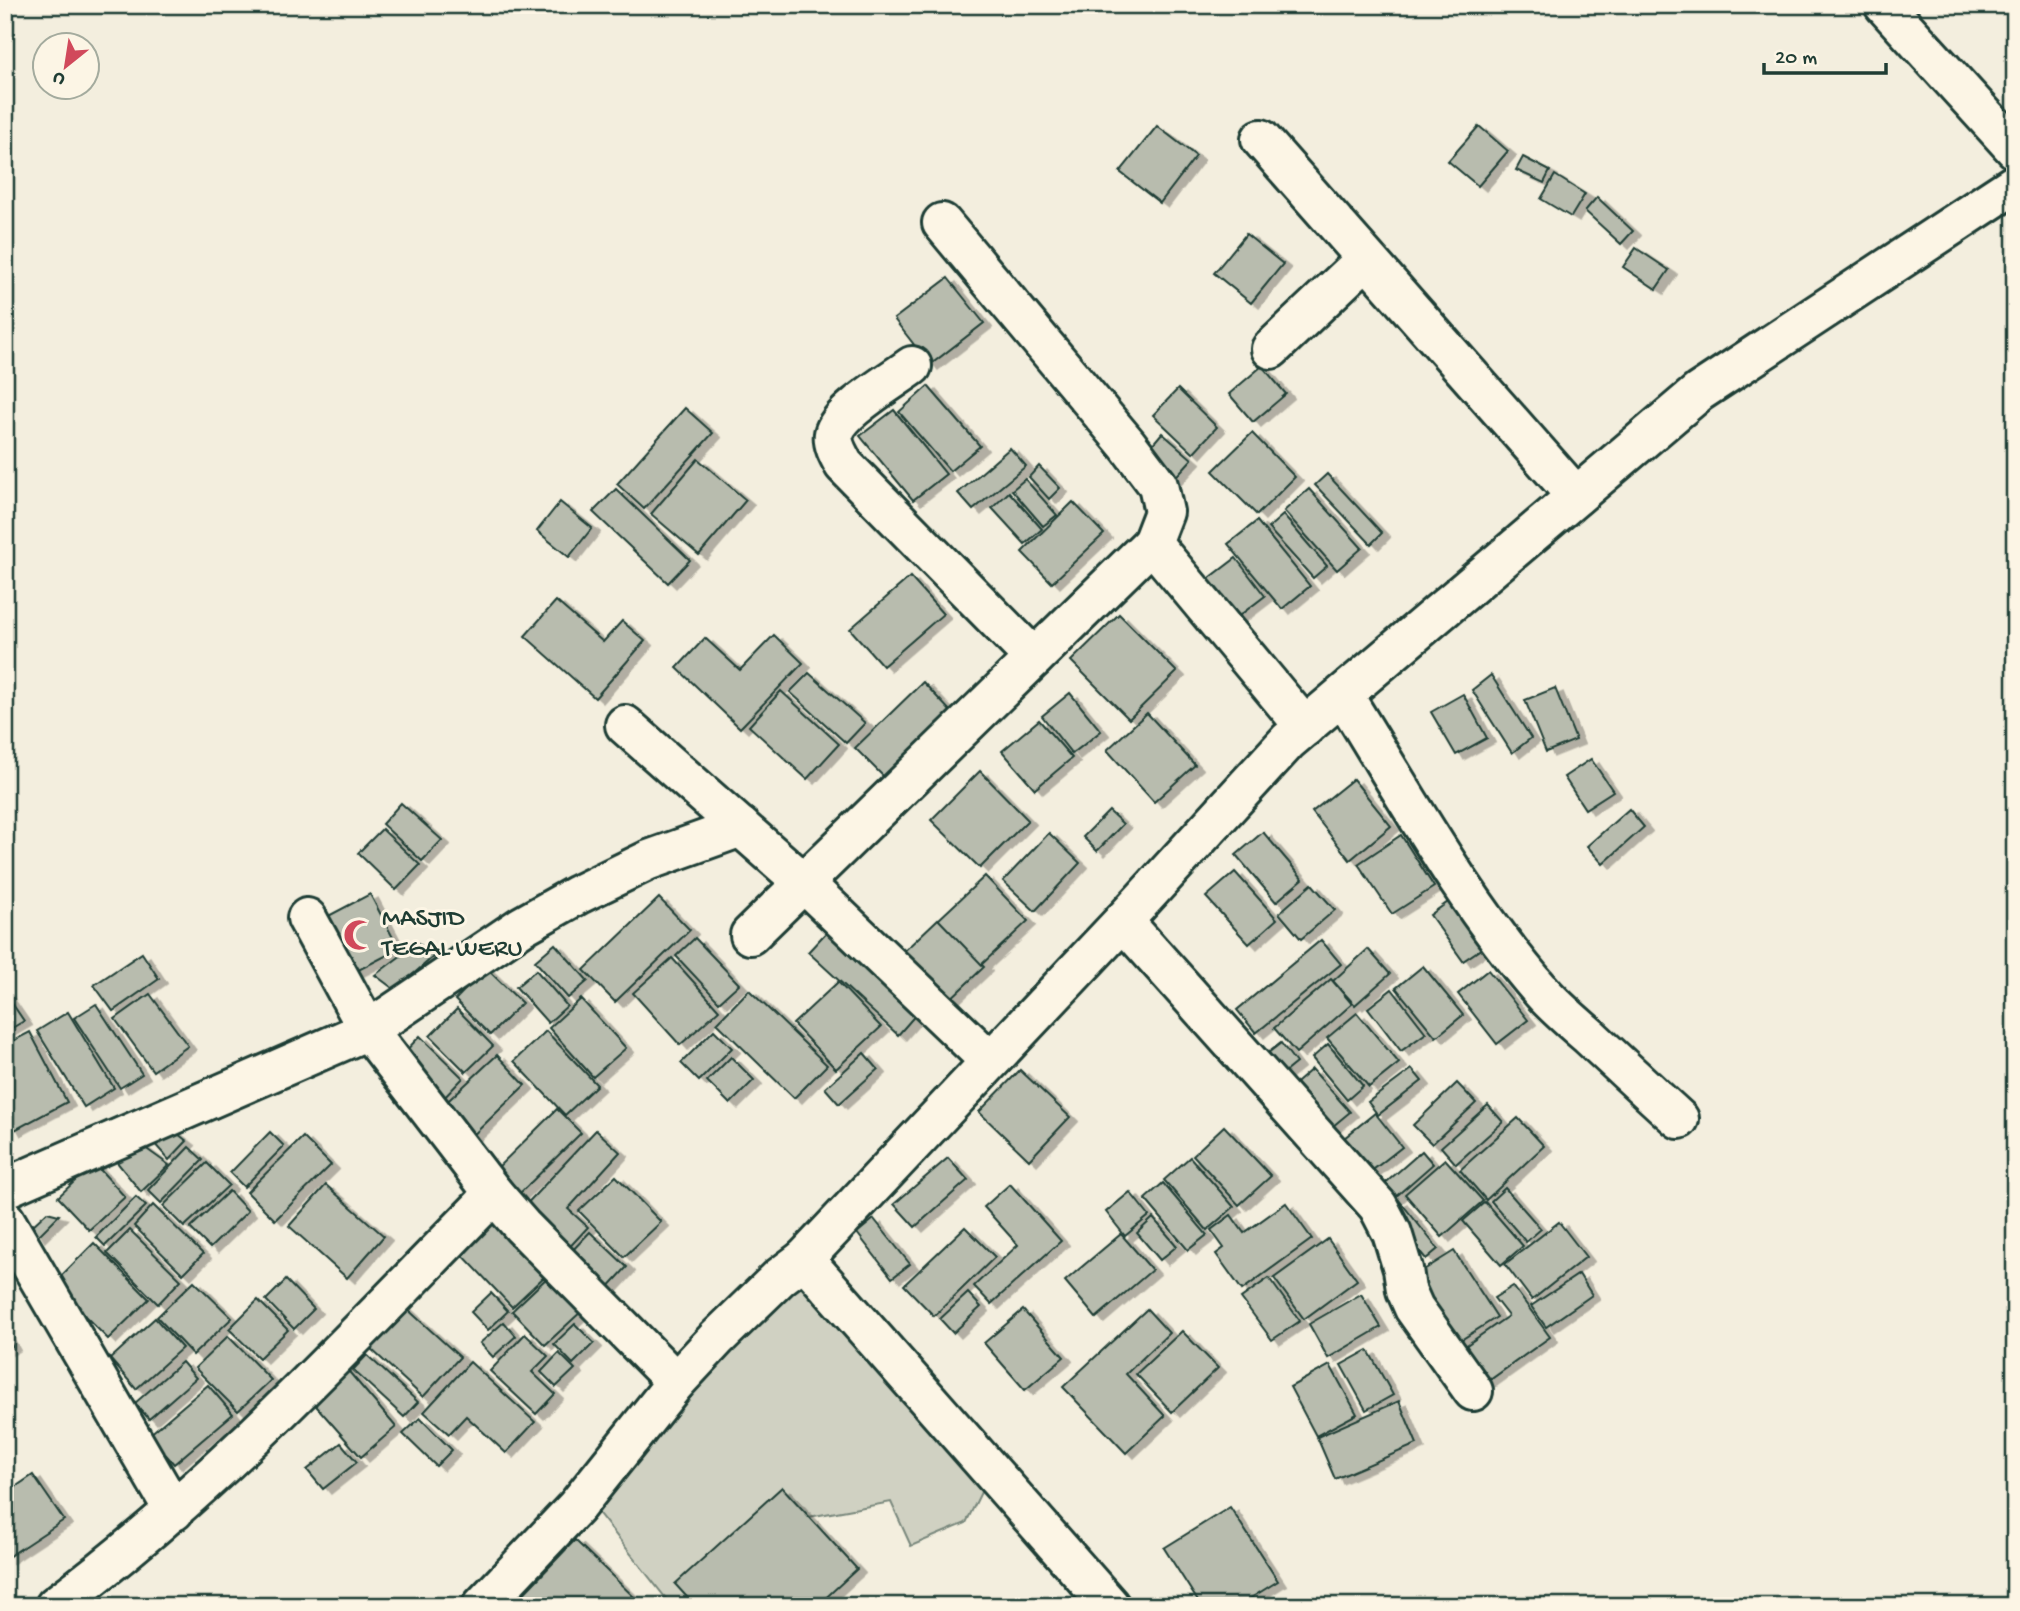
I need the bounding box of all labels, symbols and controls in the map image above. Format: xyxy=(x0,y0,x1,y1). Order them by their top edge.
north arrow xyxy=(32,32,102,102)
scale bar xyxy=(1764,32,1887,76)
text: 20 m xyxy=(1775,47,1817,72)
text: U xyxy=(49,65,70,90)
place label: MASJID TEGAL WERU xyxy=(380,905,523,966)
mosque icon: MASJID TEGAL WERU xyxy=(342,918,376,952)

